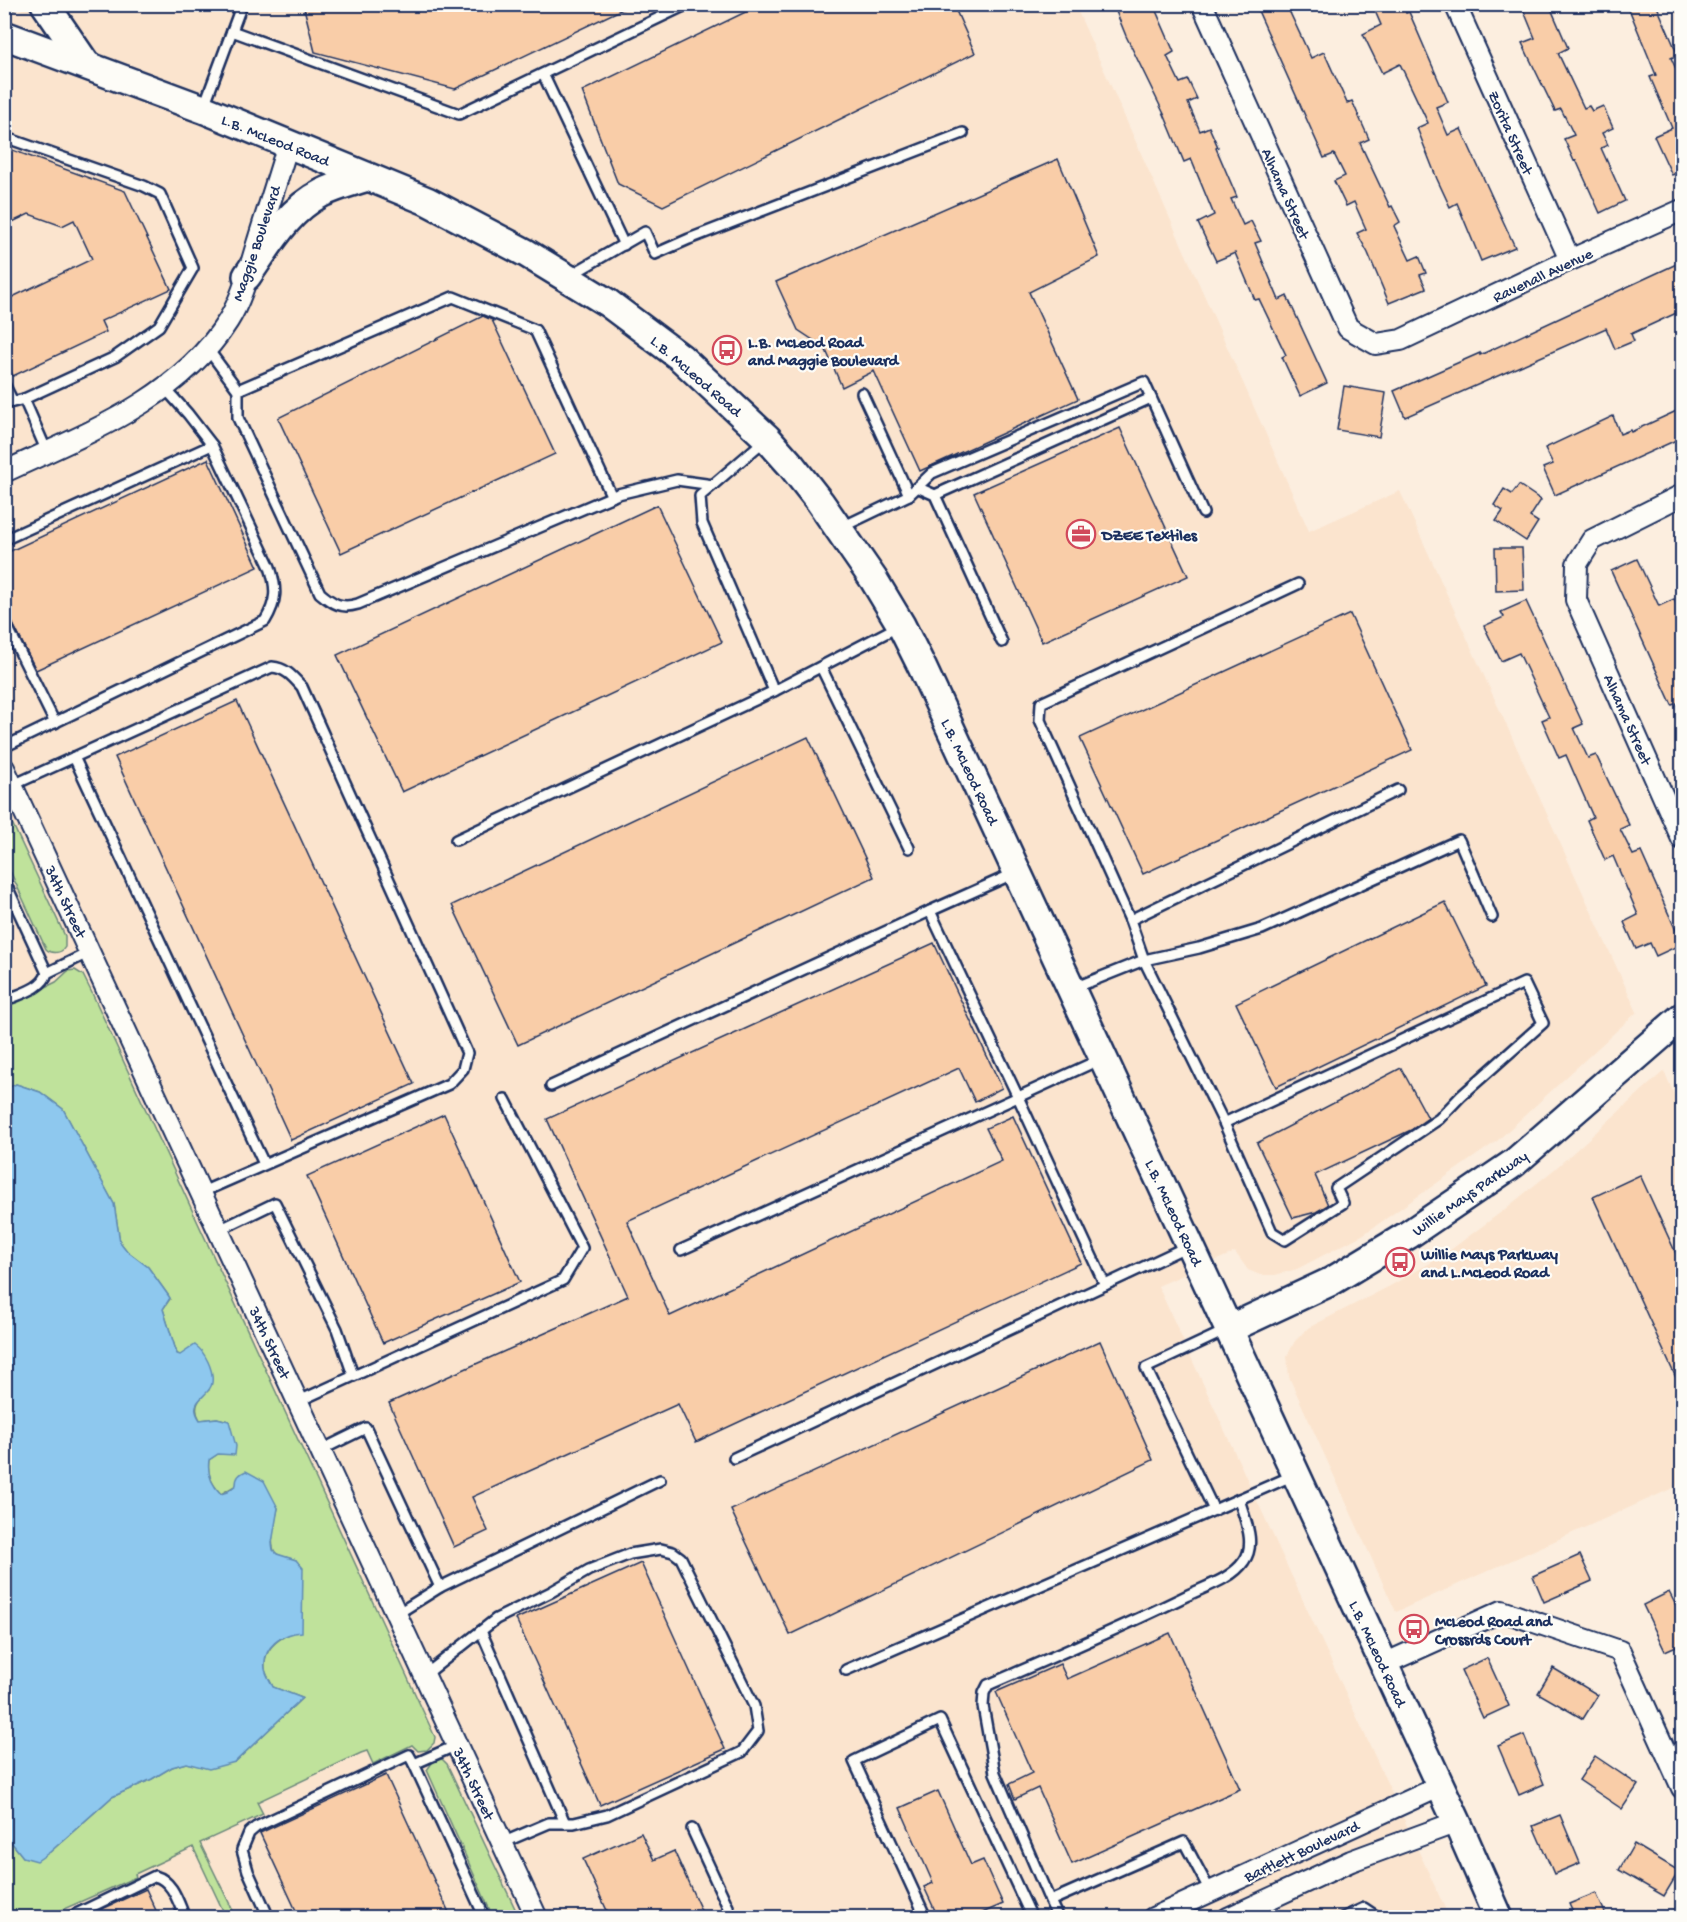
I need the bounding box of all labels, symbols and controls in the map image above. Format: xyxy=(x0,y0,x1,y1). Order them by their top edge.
street label: Zorita Street xyxy=(1482,89,1536,180)
street label: L.B. McLeod Road xyxy=(218,112,333,173)
street label: Alhama Street xyxy=(1255,146,1313,244)
street label: Maggie Boulevard xyxy=(230,183,287,304)
street label: Ravenall Avenue xyxy=(1491,245,1597,309)
street label: L.B. McLeod Road xyxy=(645,333,746,424)
bus stop icon: L.B. McLeod Road and Maggie Boulevard xyxy=(711,334,743,366)
place label: L.B. McLeod Road and Maggie Boulevard xyxy=(747,335,900,372)
office icon: DZEE Textiles xyxy=(1065,518,1097,550)
place label: DZEE Textiles xyxy=(1100,528,1198,547)
street label: Alhama Street xyxy=(1597,672,1655,770)
street label: L.B. McLeod Road xyxy=(935,716,1001,830)
street label: 34th Street xyxy=(38,862,89,943)
street label: Willie Mays Parkway xyxy=(1410,1148,1533,1242)
street label: L.B. McLeod Road xyxy=(1139,1157,1205,1271)
bus stop icon: Willie Mays Parkway and L.McLeod Road xyxy=(1384,1246,1416,1278)
place label: Willie Mays Parkway and L.McLeod Road xyxy=(1420,1247,1558,1284)
street label: 34th Street xyxy=(242,1303,293,1384)
street label: L.B. McLeod Road xyxy=(1343,1598,1409,1712)
bus stop icon: McLeod Road and Crossrds Court xyxy=(1398,1613,1430,1645)
place label: McLeod Road and Crossrds Court xyxy=(1434,1614,1553,1651)
street label: 34th Street xyxy=(446,1744,497,1825)
street label: Bartlett Boulevard xyxy=(1241,1818,1364,1889)

